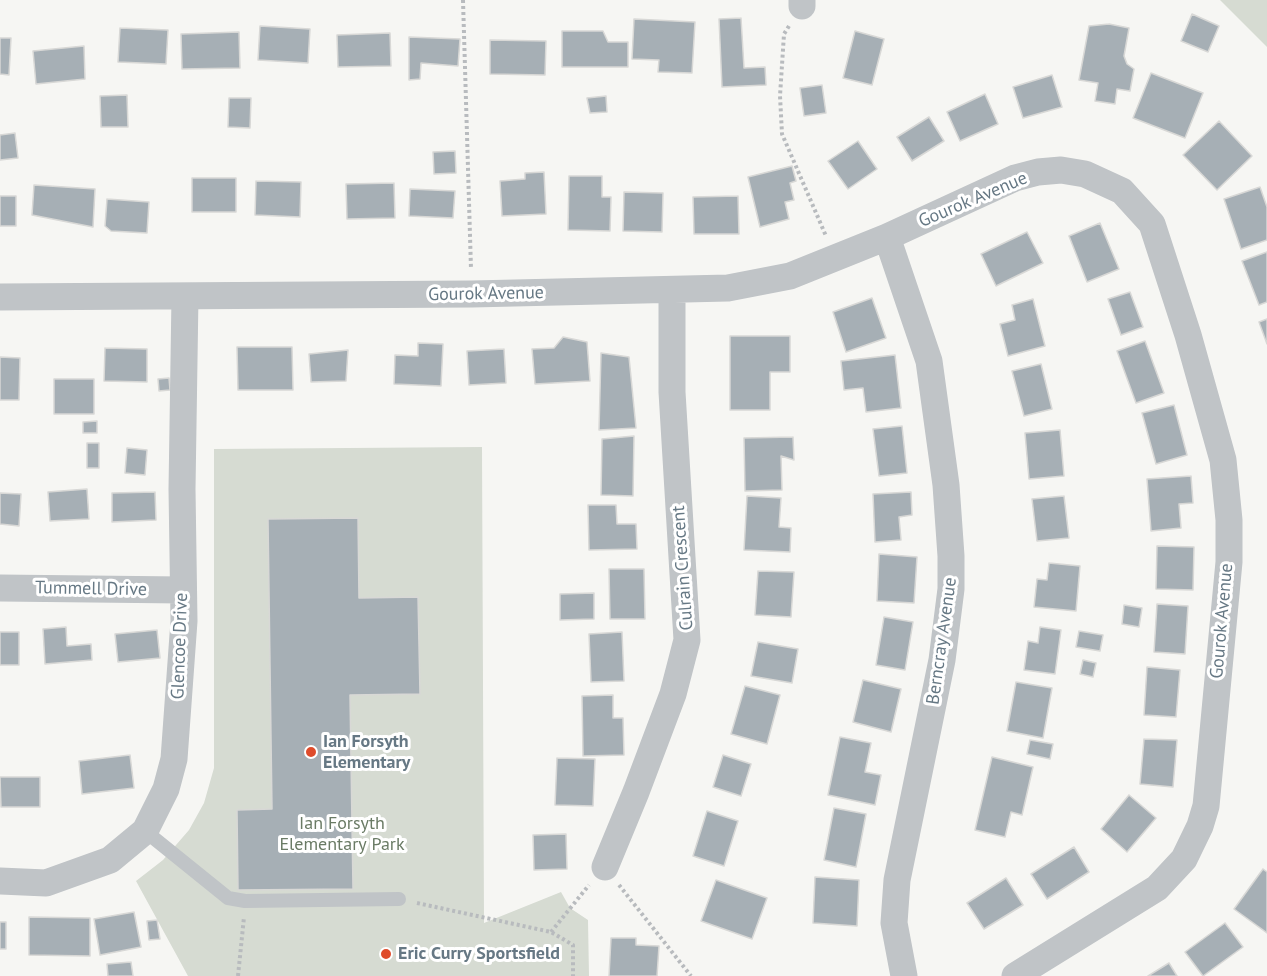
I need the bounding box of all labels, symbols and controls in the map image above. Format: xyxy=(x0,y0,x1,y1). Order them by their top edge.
street label: Gourok Avenue xyxy=(915,167,1031,233)
street label: Gourok Avenue xyxy=(428,282,544,306)
street label: Culrain Crescent xyxy=(668,505,698,631)
street label: Gourok Avenue xyxy=(1206,562,1238,680)
street label: Berncray Avenue xyxy=(922,576,962,706)
street label: Tummell Drive xyxy=(35,577,147,601)
street label: Glencoe Drive xyxy=(167,592,193,700)
place label: Ian Forsyth Elementary xyxy=(323,731,410,774)
marker: Ian Forsyth Elementary xyxy=(304,745,318,759)
park label: Ian Forsyth Elementary Park xyxy=(279,813,405,856)
place label: Eric Curry Sportsfield xyxy=(398,943,560,965)
marker: Eric Curry Sportsfield xyxy=(379,947,393,961)

